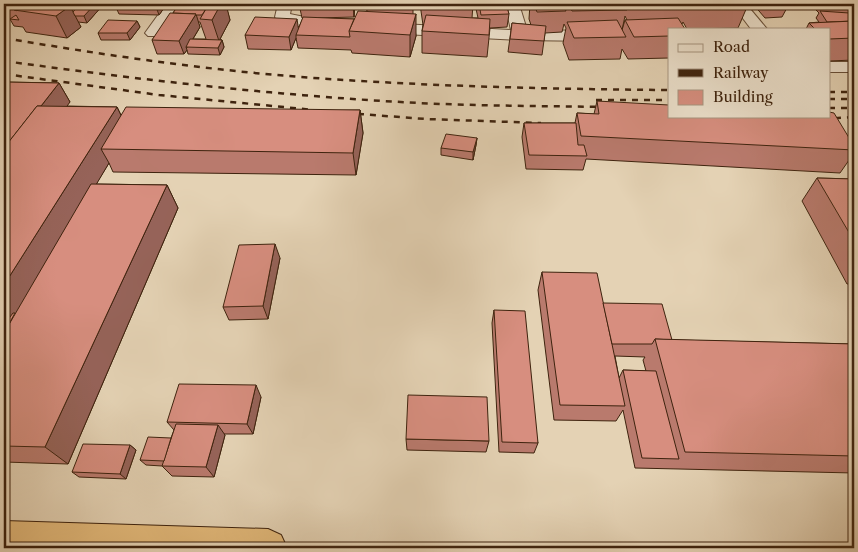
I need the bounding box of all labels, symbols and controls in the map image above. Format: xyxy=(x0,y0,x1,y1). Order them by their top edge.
legend xyxy=(668,28,830,118)
text: Road xyxy=(713,37,750,56)
text: Railway xyxy=(713,63,769,82)
text: Building xyxy=(713,87,773,106)

